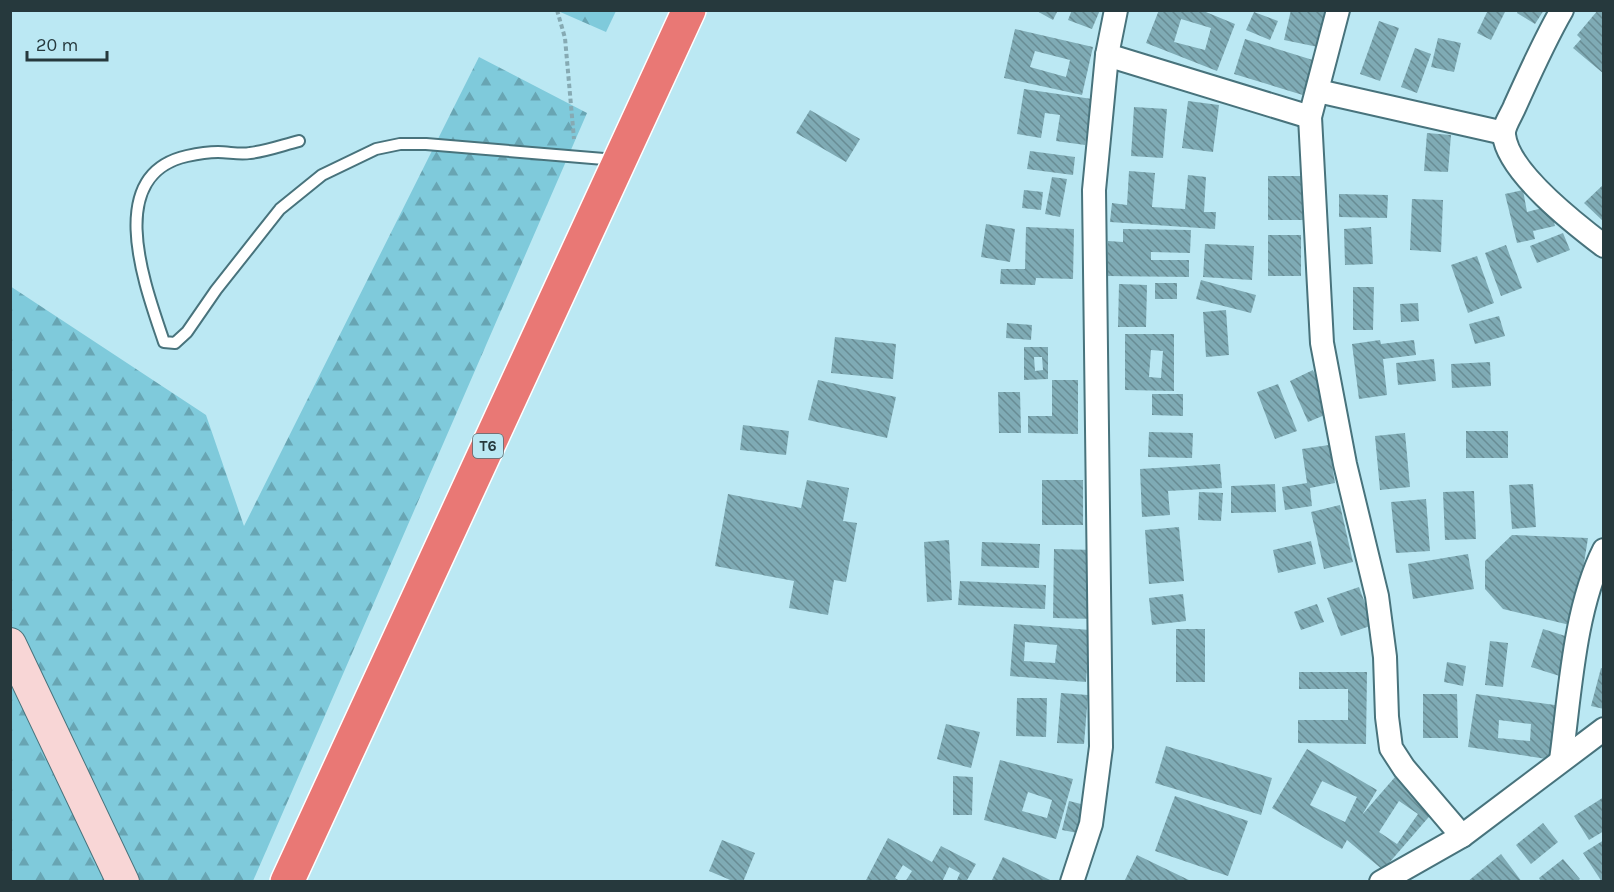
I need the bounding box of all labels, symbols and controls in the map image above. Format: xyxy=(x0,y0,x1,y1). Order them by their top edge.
scale bar xyxy=(27,24,106,62)
text: 20 m xyxy=(36,34,78,56)
road number: T6 xyxy=(473,434,503,458)

